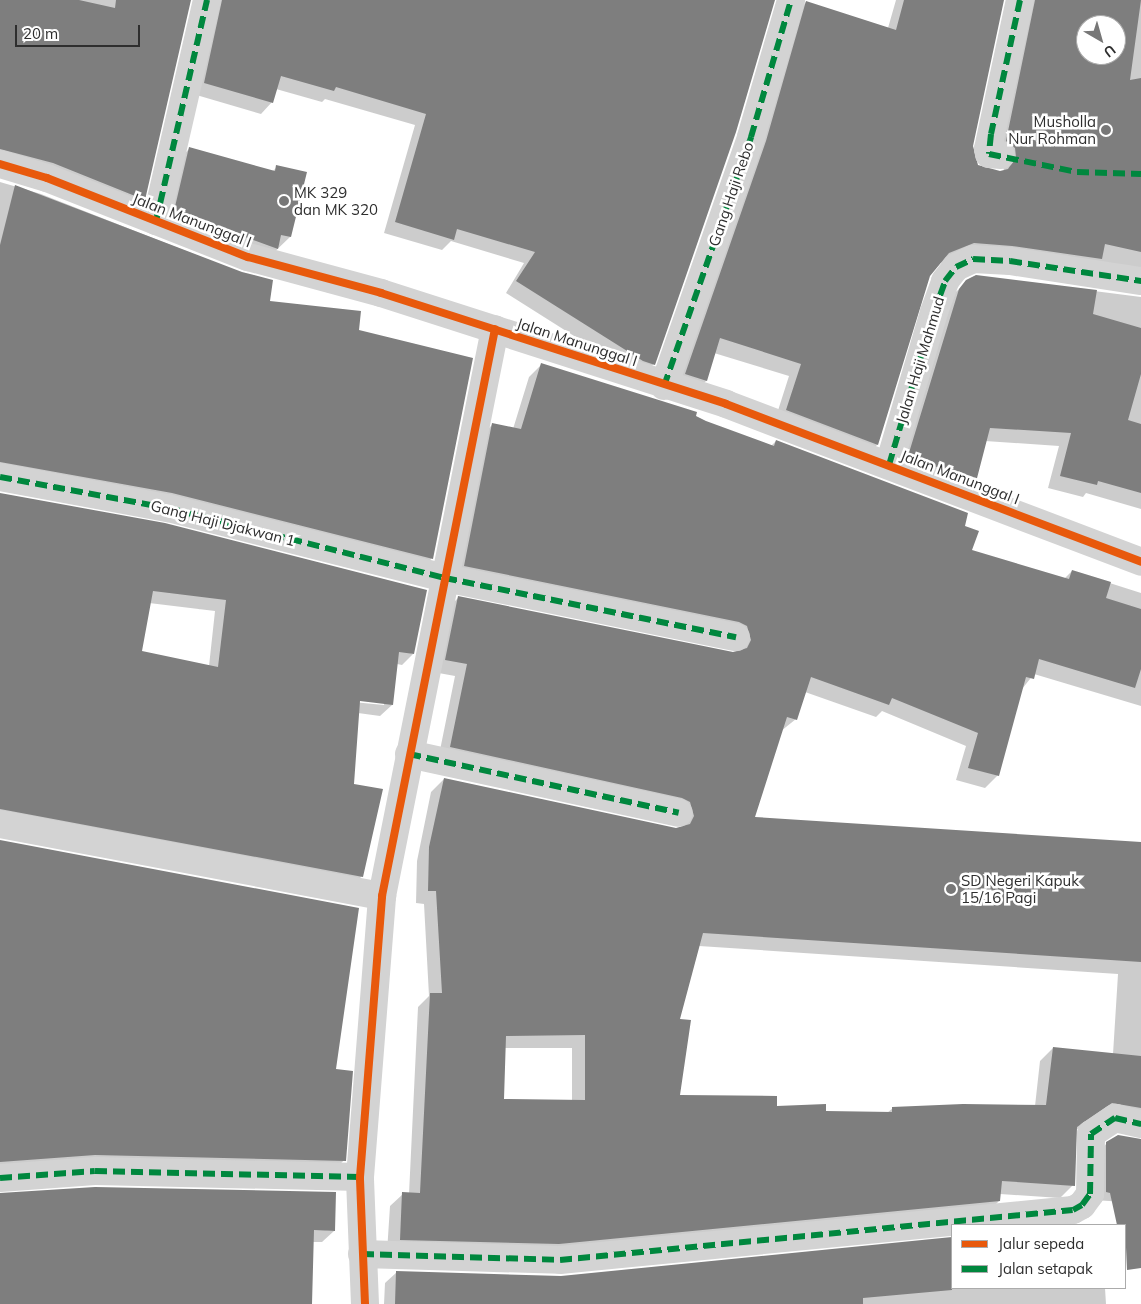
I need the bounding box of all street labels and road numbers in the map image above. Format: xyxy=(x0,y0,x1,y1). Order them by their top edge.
street label: Gang Haji Rebo xyxy=(705,139,757,249)
street label: Jalan Manunggal I xyxy=(130,189,254,251)
street label: Jalan Haji Mahmud xyxy=(892,294,948,426)
street label: Jalan Manunggal I xyxy=(514,314,640,370)
street label: Jalan Manunggal I xyxy=(898,446,1022,508)
street label: Gang Haji Djakwan 1 xyxy=(149,496,297,550)

